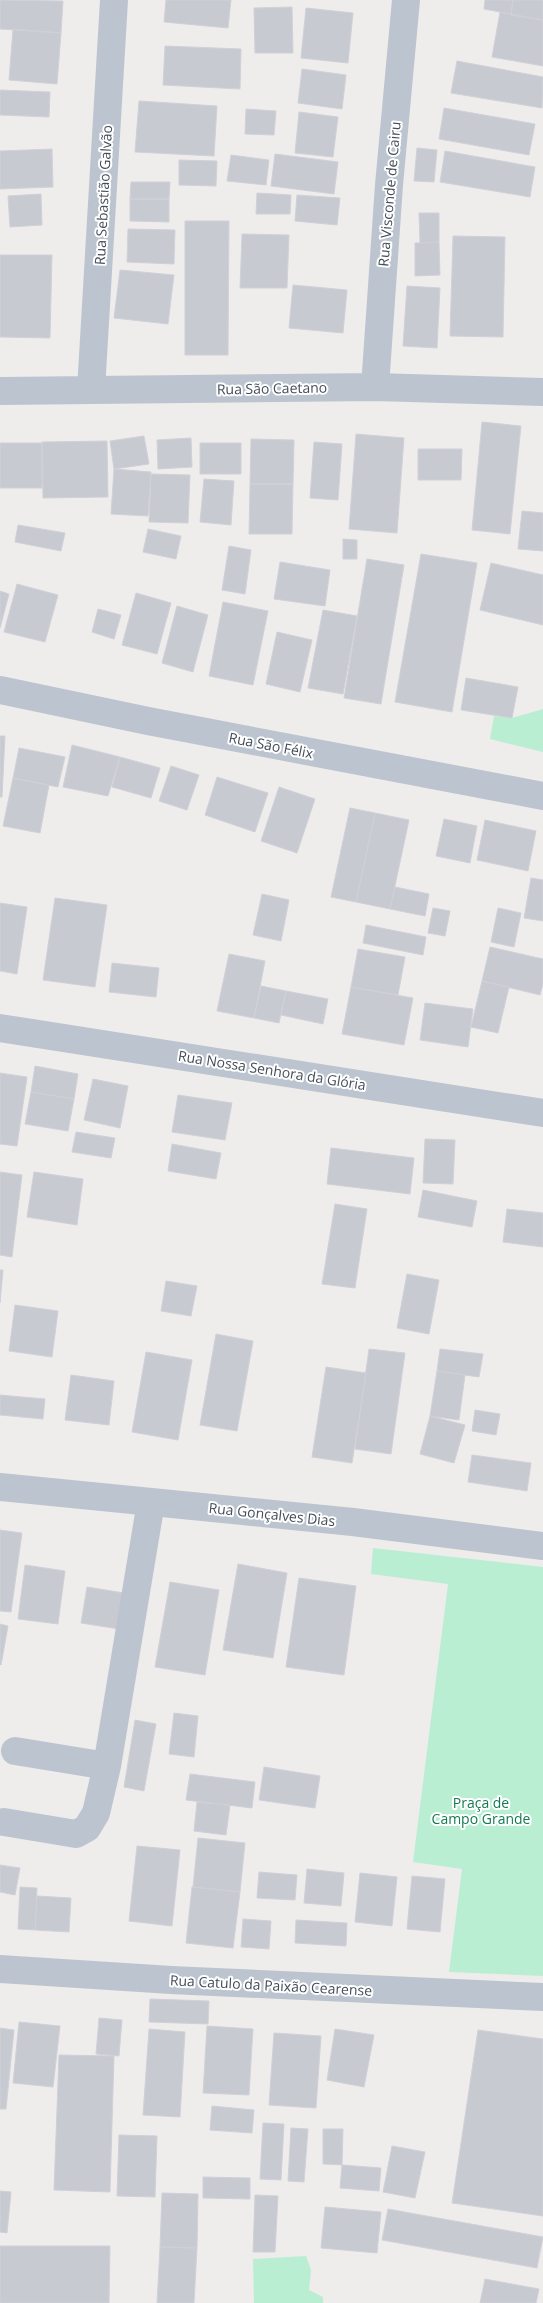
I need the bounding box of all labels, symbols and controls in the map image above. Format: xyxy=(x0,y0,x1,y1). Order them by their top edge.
street label: Rua Visconde de Cairu xyxy=(373,121,405,267)
street label: Rua Sebastião Galvão xyxy=(90,124,116,266)
street label: Rua São Caetano xyxy=(217,378,327,398)
street label: Rua São Félix xyxy=(227,728,316,763)
street label: Rua Nossa Senhora da Glória xyxy=(177,1046,367,1094)
street label: Rua Gonçalves Dias xyxy=(208,1498,337,1530)
park label: Praça de Campo Grande xyxy=(432,1793,531,1828)
street label: Rua Catulo da Paixão Cearense xyxy=(169,1970,373,2000)

